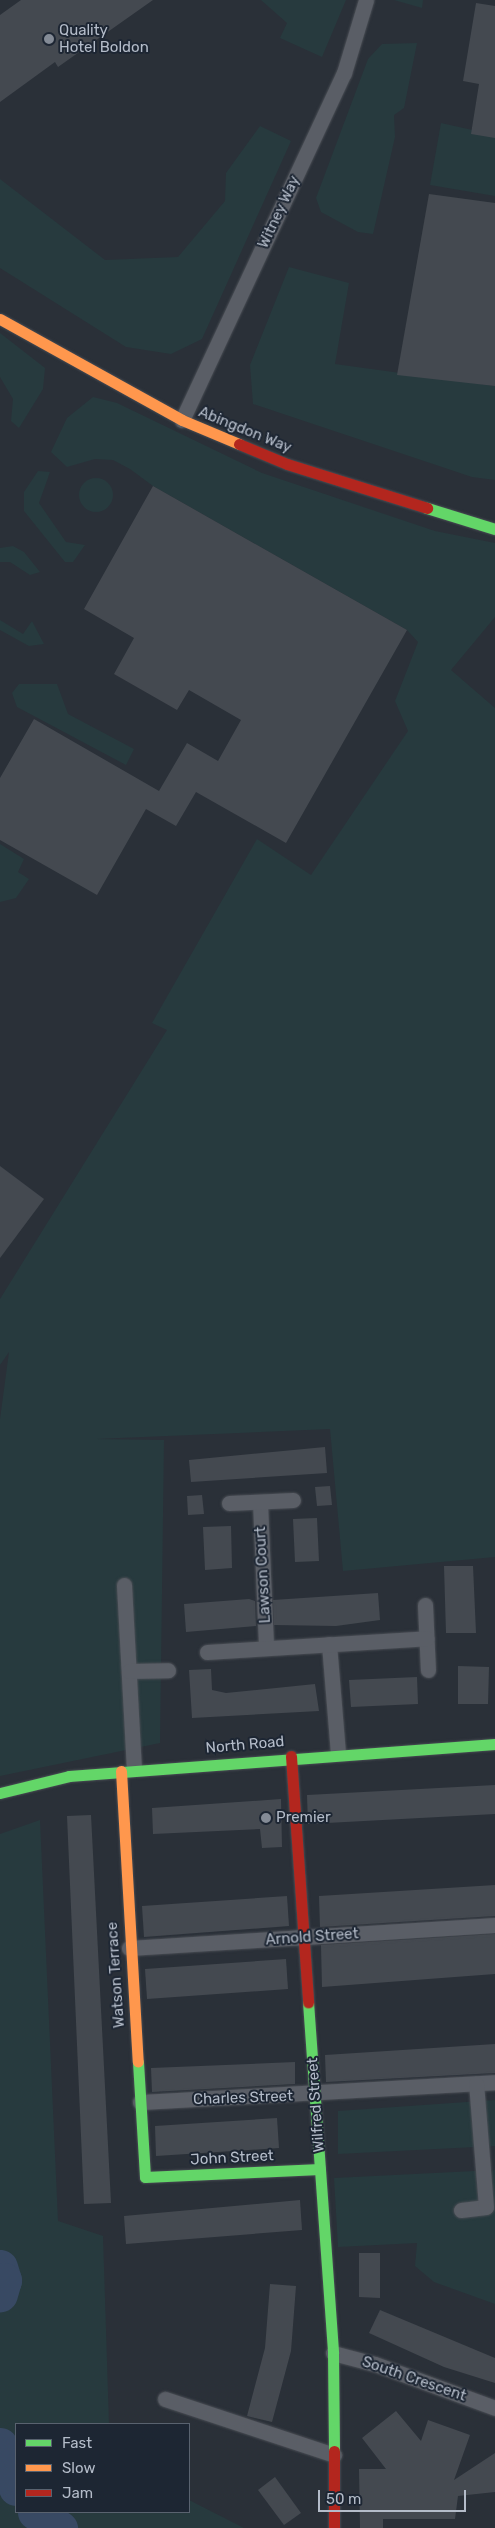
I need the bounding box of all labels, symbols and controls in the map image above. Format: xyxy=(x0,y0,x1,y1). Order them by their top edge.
place label: Quality Hotel Boldon xyxy=(59,21,149,56)
marker: Quality Hotel Boldon xyxy=(43,33,55,45)
street label: Witney Way xyxy=(254,173,304,251)
street label: Abingdon Way xyxy=(196,403,294,457)
street label: Lawson Court xyxy=(251,1526,275,1624)
street label: North Road xyxy=(205,1733,285,1757)
place label: Premier xyxy=(276,1809,331,1827)
marker: Premier xyxy=(260,1812,272,1824)
street label: Watson Terrace xyxy=(103,1921,129,2029)
street label: Arnold Street xyxy=(265,1925,359,1949)
street label: Wilfred Street xyxy=(304,2057,328,2153)
street label: Charles Street xyxy=(193,2087,293,2109)
street label: John Street xyxy=(190,2147,274,2169)
street label: South Crescent xyxy=(360,2353,468,2405)
legend xyxy=(15,2423,190,2513)
text: Fast xyxy=(62,2434,92,2452)
text: Slow xyxy=(62,2459,95,2477)
scale bar xyxy=(320,2480,468,2512)
text: Jam xyxy=(62,2484,93,2502)
text: 50 m xyxy=(326,2490,361,2508)

